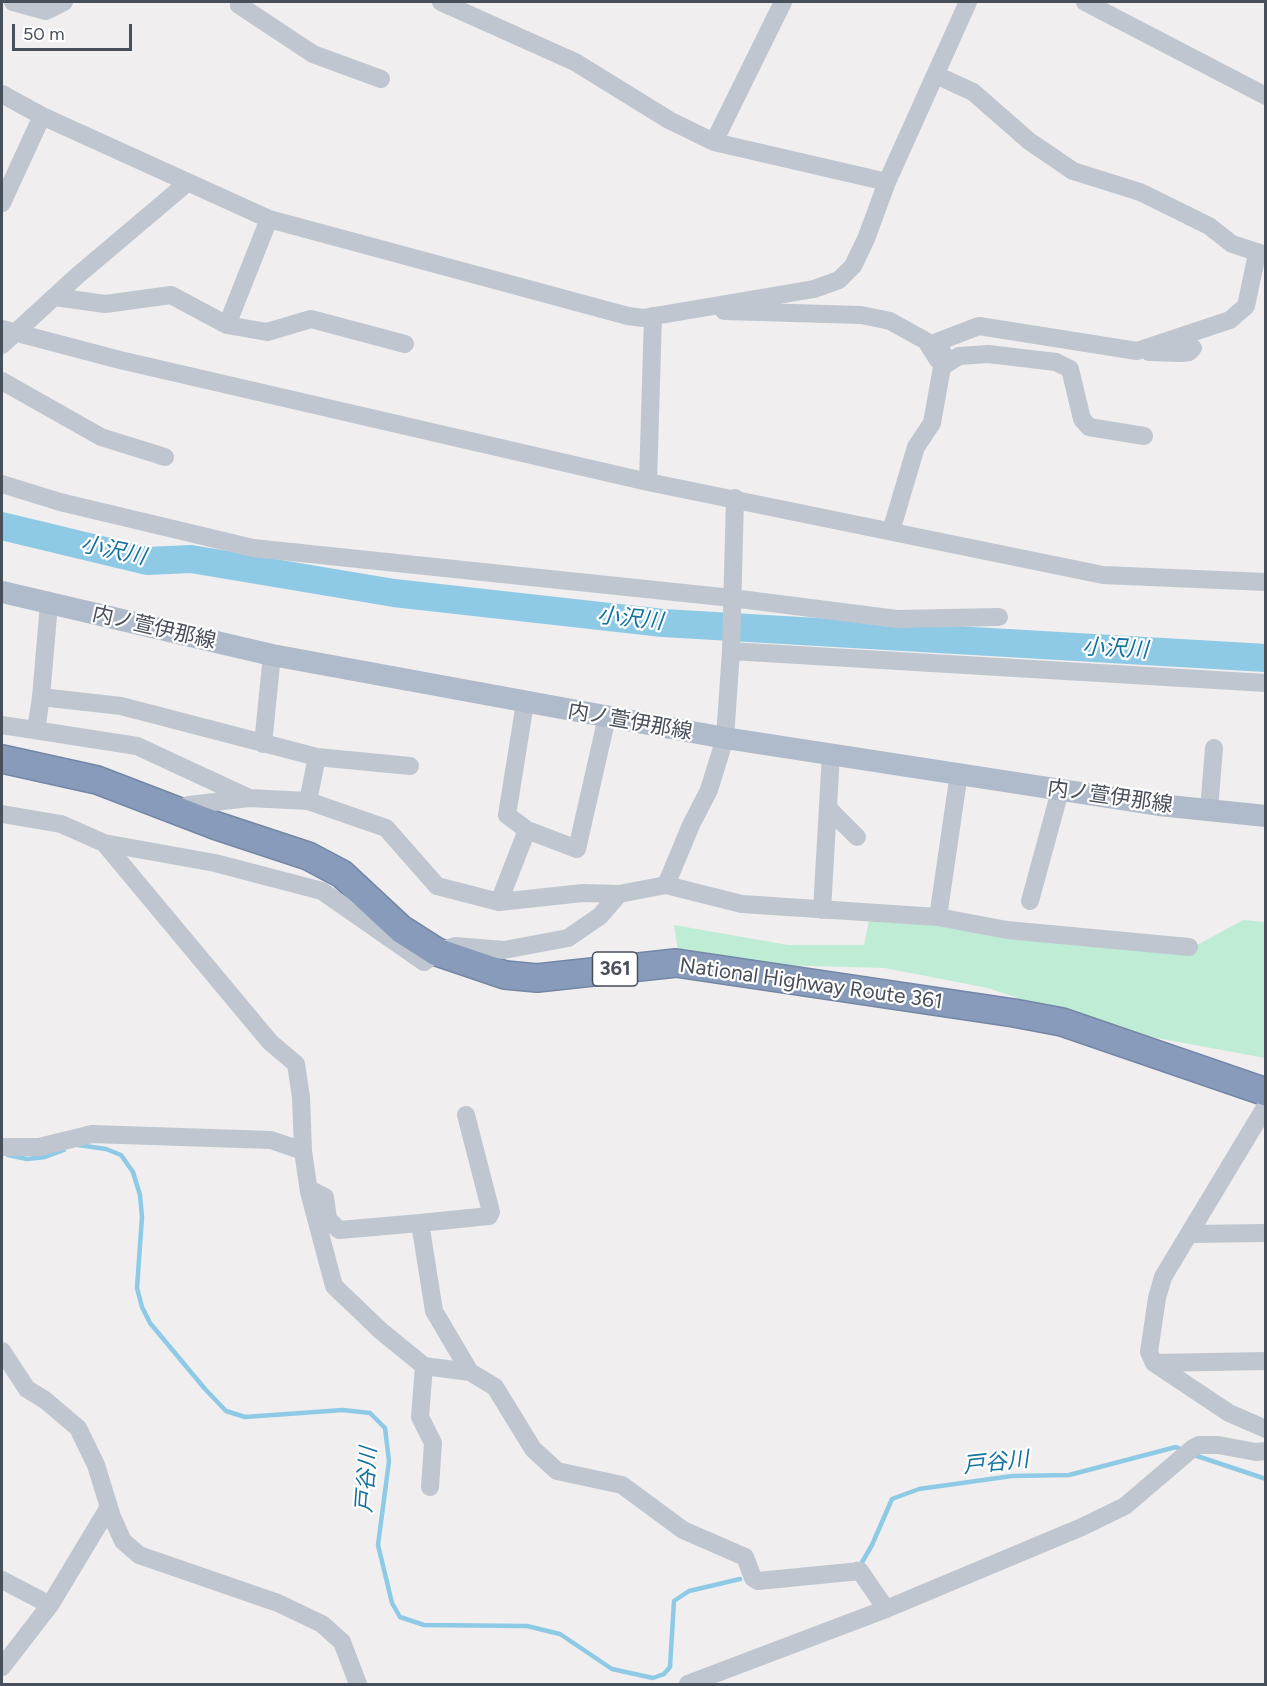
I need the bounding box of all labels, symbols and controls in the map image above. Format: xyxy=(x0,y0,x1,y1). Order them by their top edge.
scale bar xyxy=(15,12,135,50)
text: 50 m xyxy=(23,23,65,45)
water label: 小沢川 xyxy=(78,531,148,571)
street label: 内ノ萱伊那線 xyxy=(90,602,218,654)
water label: 小沢川 xyxy=(596,602,664,636)
water label: 小沢川 xyxy=(1081,634,1149,664)
street label: 内ノ萱伊那線 xyxy=(566,699,694,745)
street label: 内ノ萱伊那線 xyxy=(1046,776,1174,818)
road number: 361 xyxy=(592,952,638,986)
street label: National Highway Route 361 xyxy=(678,953,944,1015)
water label: 戸谷川 xyxy=(352,1446,382,1514)
water label: 戸谷川 xyxy=(962,1446,1030,1480)

